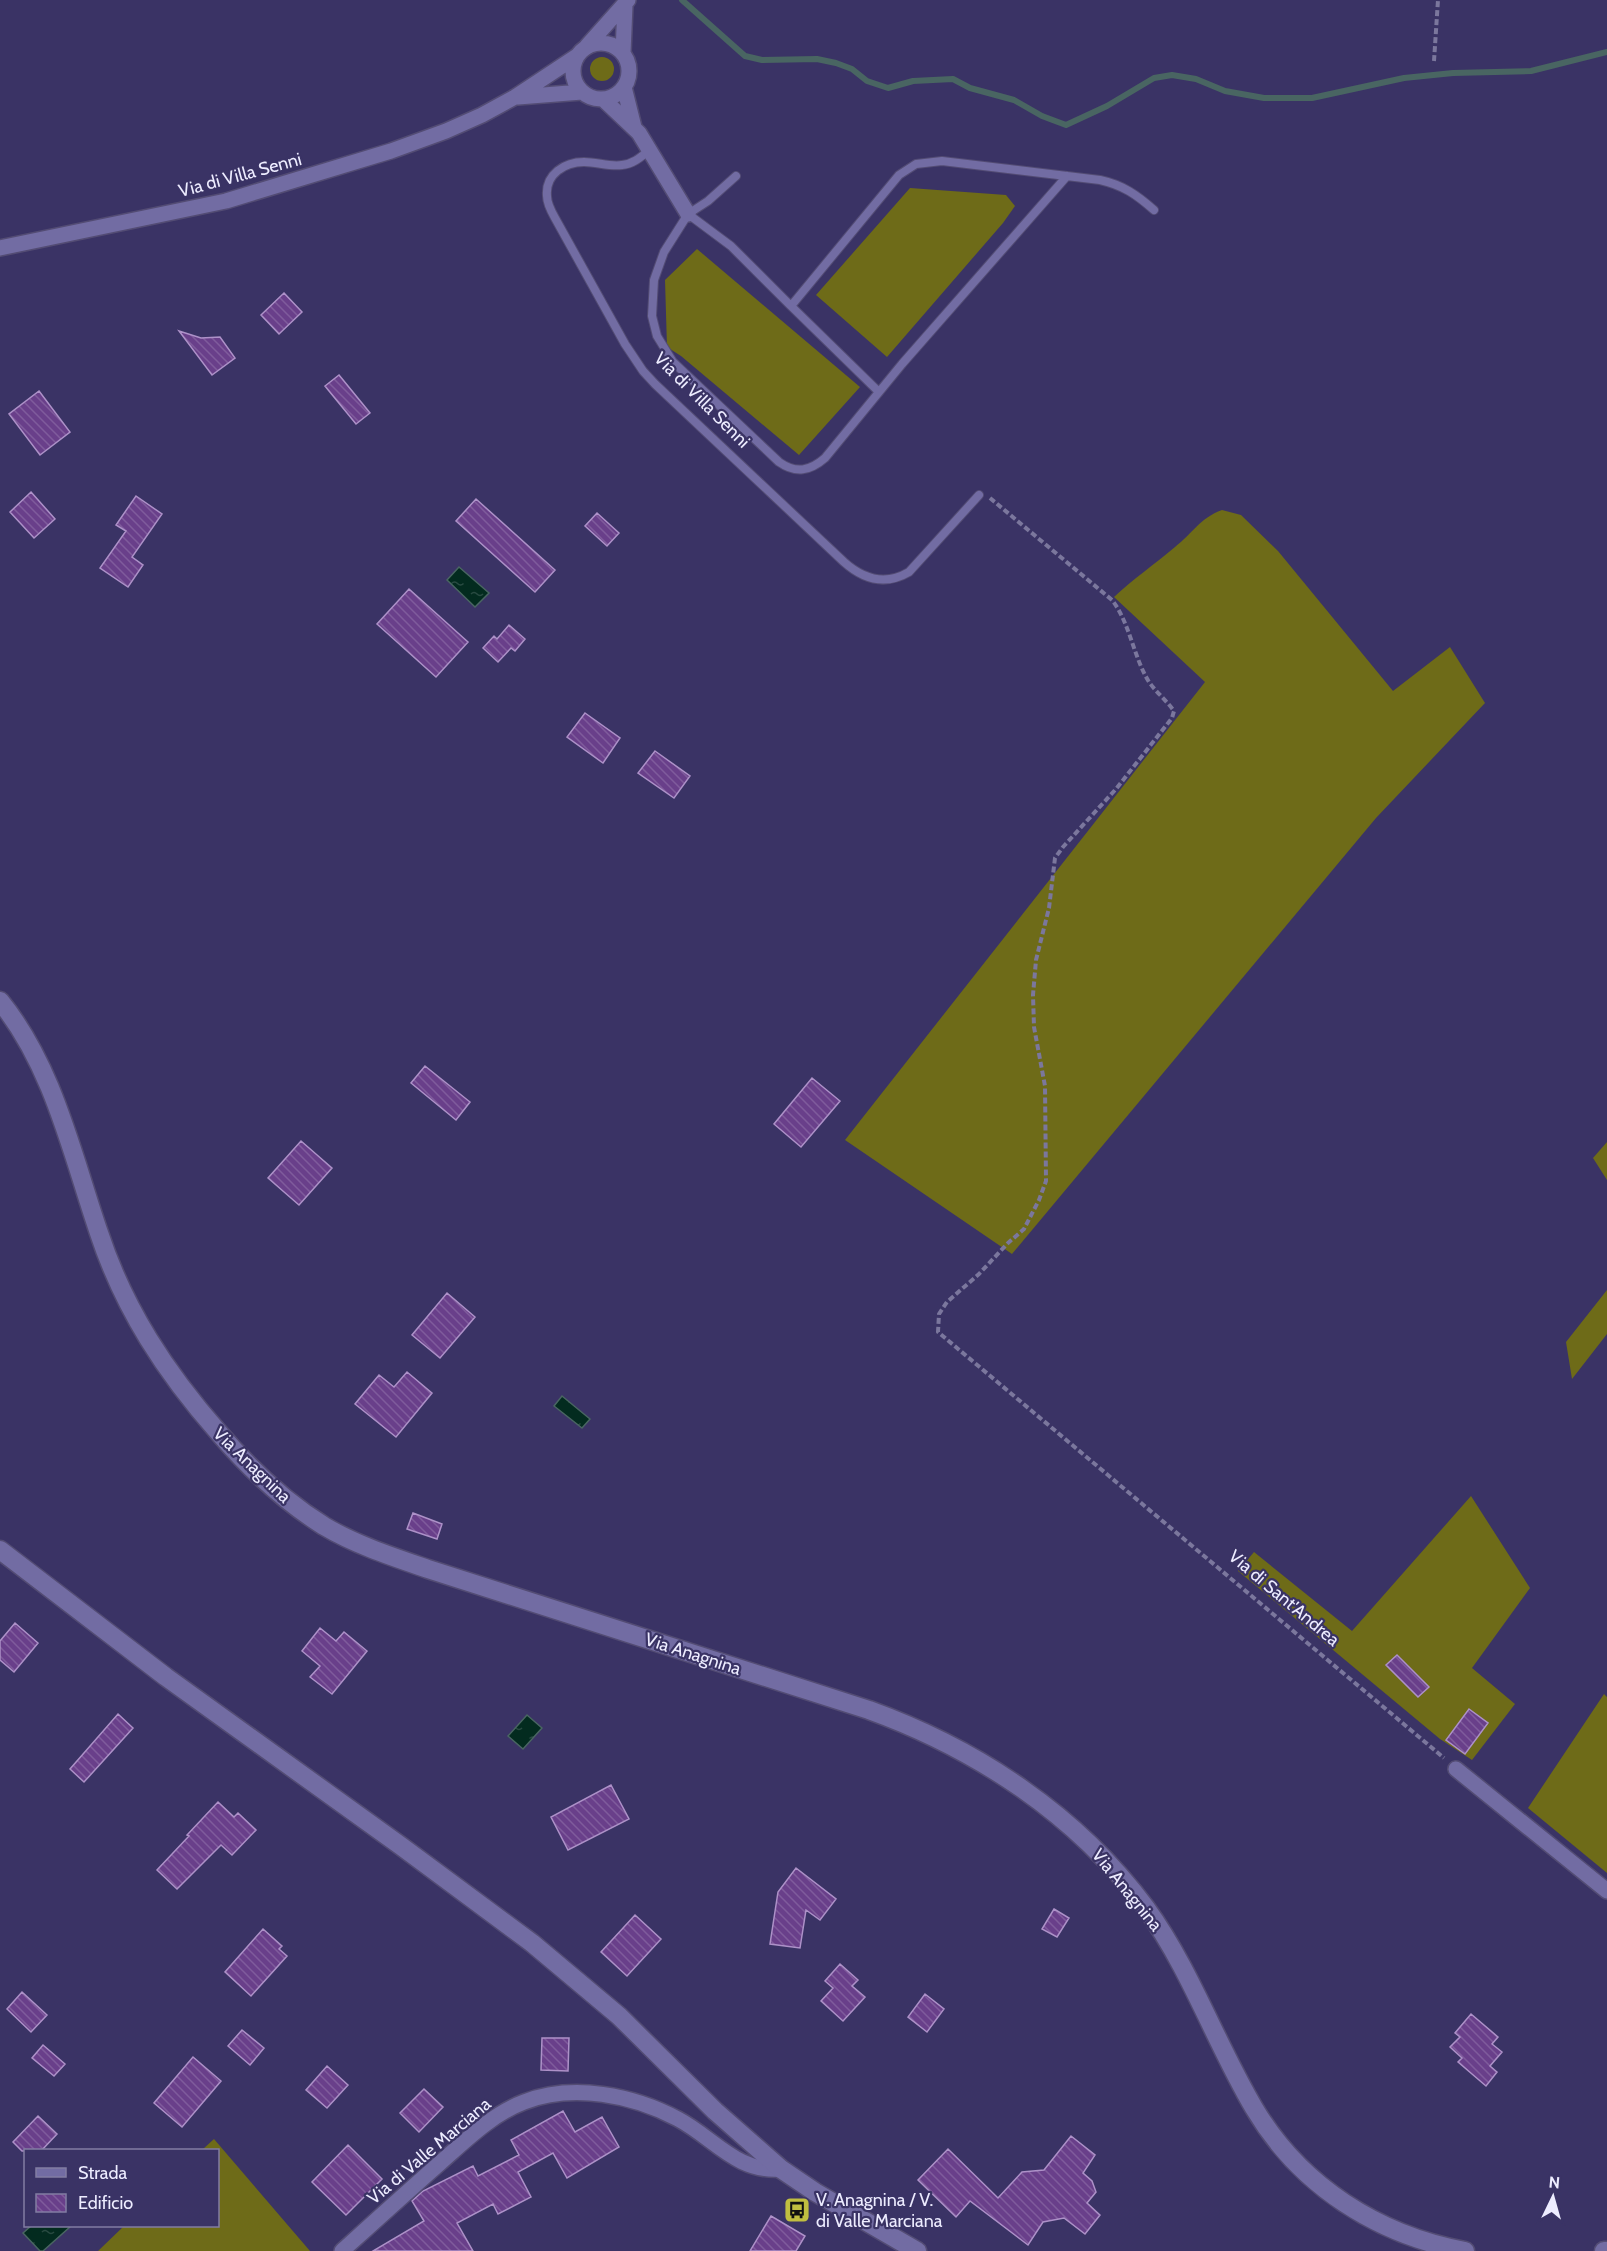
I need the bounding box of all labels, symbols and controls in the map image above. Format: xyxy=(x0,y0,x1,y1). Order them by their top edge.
street label: Via di Villa Senni xyxy=(176,148,304,202)
street label: Via di Villa Senni xyxy=(649,347,755,453)
street label: Via Anagnina xyxy=(209,1422,296,1508)
street label: Via di Sant'Andrea xyxy=(1224,1545,1344,1651)
street label: Via Anagnina xyxy=(642,1628,744,1680)
street label: Via Anagnina xyxy=(1087,1844,1167,1936)
street label: Via di Valle Marciana xyxy=(363,2093,496,2209)
legend xyxy=(24,2149,219,2227)
text: Strada xyxy=(78,2162,128,2184)
north arrow xyxy=(1523,2167,1583,2227)
text: N xyxy=(1548,2173,1561,2193)
place label: V. Anagnina / V. di Valle Marciana xyxy=(816,2189,943,2232)
text: Edificio xyxy=(78,2192,133,2214)
bus stop icon: V. Anagnina / V. di Valle Marciana xyxy=(782,2195,812,2225)

